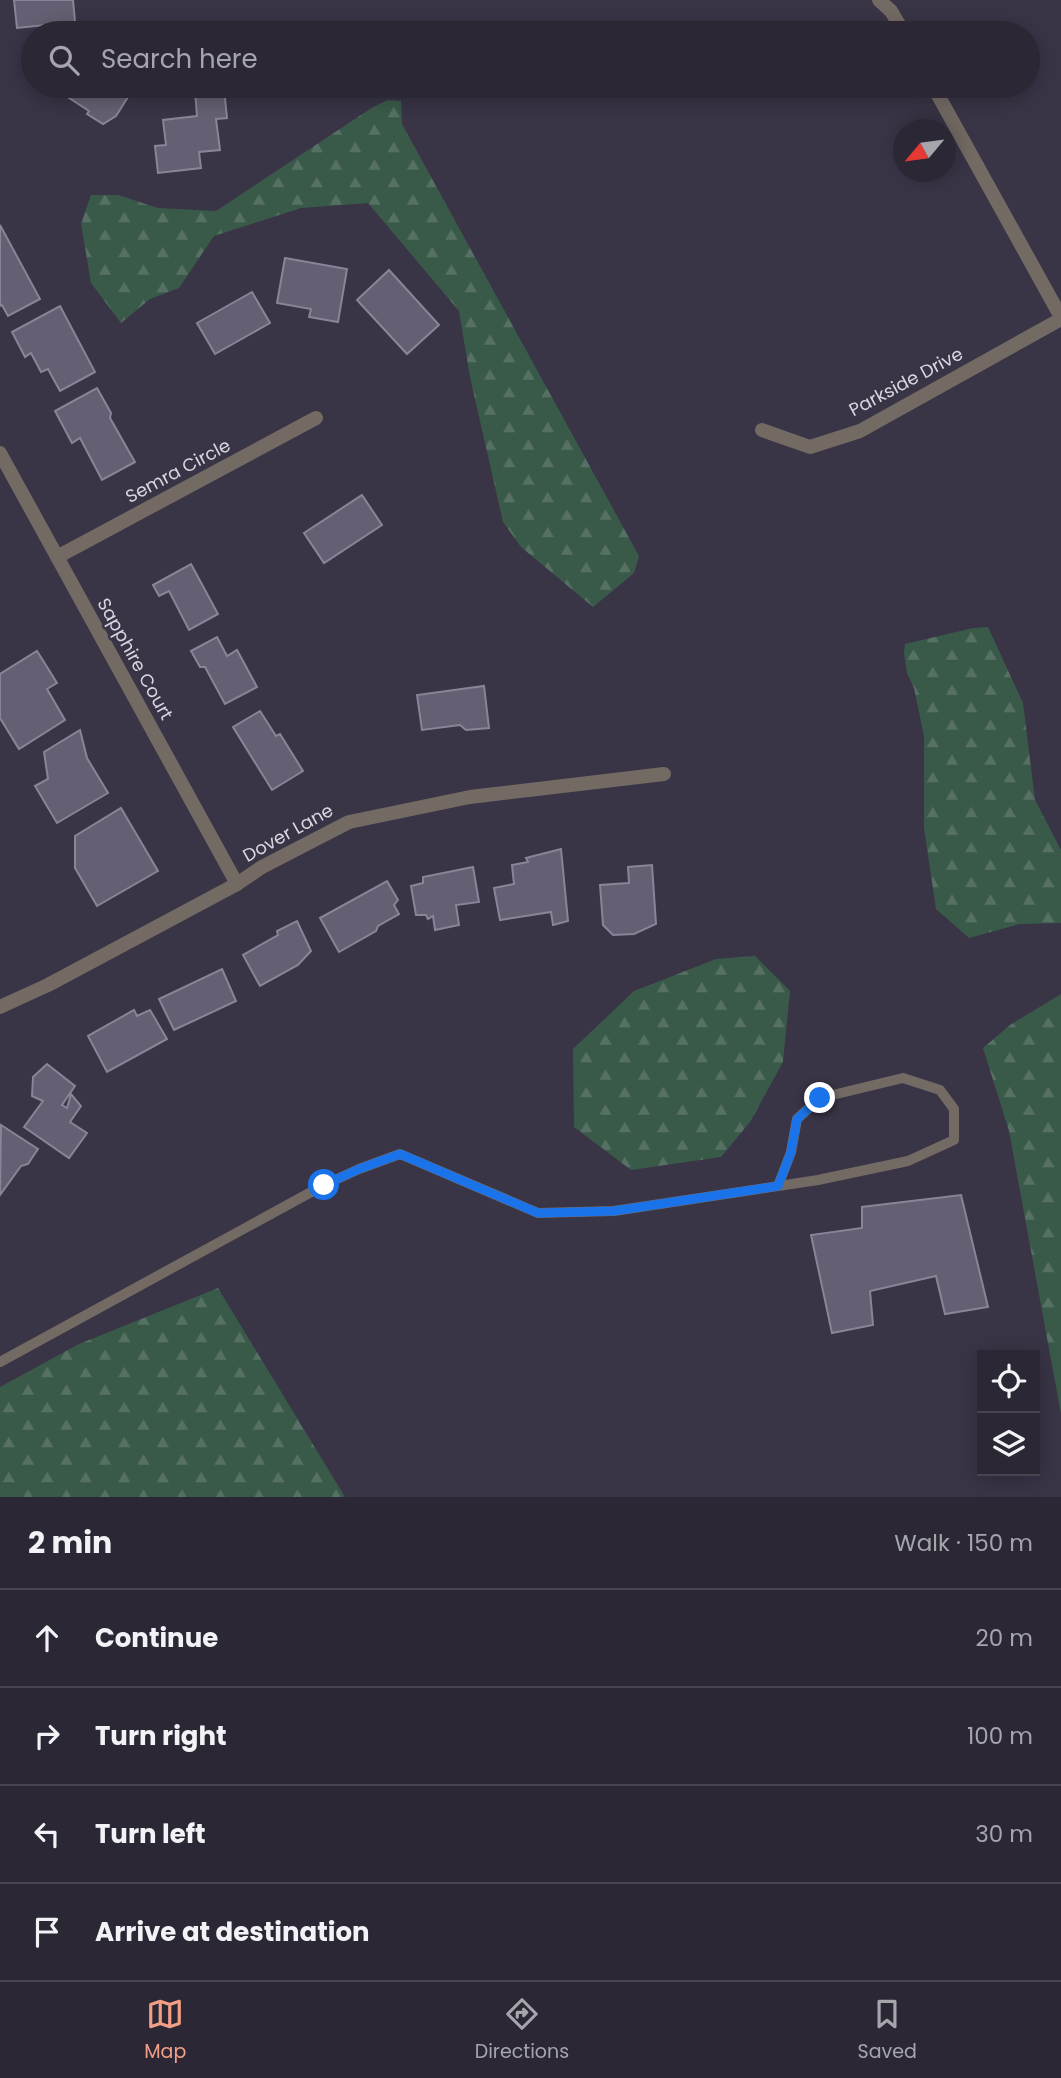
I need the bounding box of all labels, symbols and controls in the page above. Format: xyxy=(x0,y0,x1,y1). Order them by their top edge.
search box xyxy=(21,21,1040,98)
icon: search xyxy=(45,41,83,79)
text: Search here xyxy=(101,41,258,77)
north arrow xyxy=(893,119,956,182)
street label: Parkside Drive xyxy=(844,341,967,422)
street label: Semra Circle xyxy=(121,432,235,509)
street label: Sapphire Court xyxy=(92,593,179,724)
street label: Dover Lane xyxy=(238,797,337,868)
route end xyxy=(804,1082,835,1113)
route start xyxy=(308,1169,339,1200)
map controls xyxy=(977,1350,1040,1476)
button: locate xyxy=(977,1350,1040,1413)
button: layers xyxy=(977,1413,1040,1476)
text: 2 min xyxy=(28,1521,112,1564)
text: Walk · 150 m xyxy=(894,1527,1033,1559)
icon: ahead xyxy=(28,1619,66,1657)
text: Continue xyxy=(95,1620,218,1656)
text: 20 m xyxy=(975,1622,1033,1654)
icon: right xyxy=(28,1717,66,1755)
text: Turn right xyxy=(95,1718,227,1754)
text: 100 m xyxy=(967,1720,1033,1752)
icon: left xyxy=(28,1815,66,1853)
text: Turn left xyxy=(95,1816,206,1852)
text: 30 m xyxy=(975,1818,1033,1850)
icon: arrive xyxy=(28,1913,66,1951)
text: Arrive at destination xyxy=(95,1914,370,1950)
tab: Map xyxy=(144,1995,186,2066)
tab: Directions xyxy=(475,1995,569,2066)
tab: Saved xyxy=(858,1995,917,2066)

